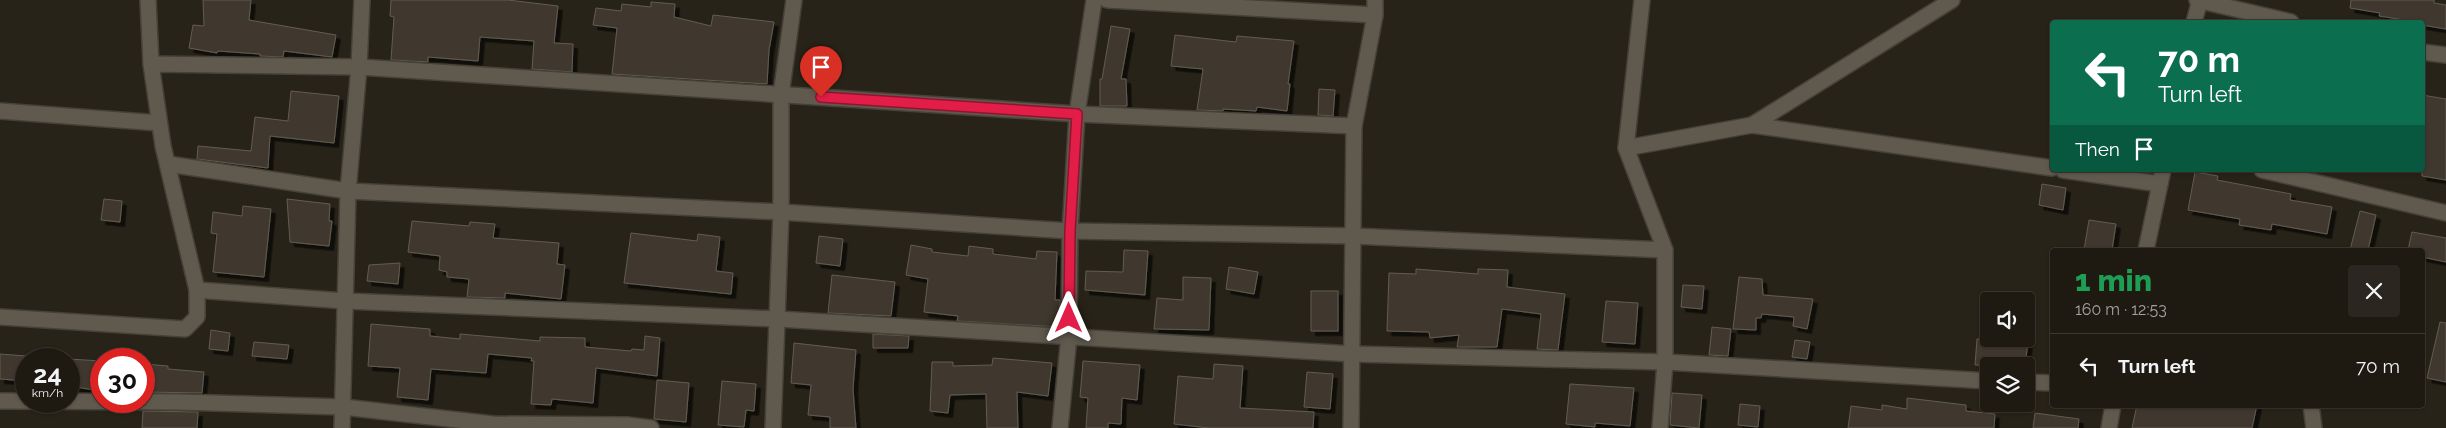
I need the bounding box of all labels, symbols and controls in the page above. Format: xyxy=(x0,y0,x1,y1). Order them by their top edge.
text: 70 m xyxy=(2158,39,2240,80)
icon: left xyxy=(2075,40,2140,105)
pin xyxy=(800,46,842,97)
icon: arrive xyxy=(807,53,835,81)
text: Turn left xyxy=(2158,81,2242,107)
icon: arrive xyxy=(2130,135,2158,163)
text: Then xyxy=(2075,138,2120,160)
text: 1 min xyxy=(2075,263,2152,298)
button: close xyxy=(2348,265,2400,317)
position arrow xyxy=(1042,291,1094,343)
map controls xyxy=(1980,292,2035,412)
button: sound xyxy=(1980,292,2035,347)
text: 160 m · 12:53 xyxy=(2075,300,2167,319)
speed limit sign: 30 xyxy=(90,348,155,413)
icon: left xyxy=(2075,352,2103,380)
text: Turn left xyxy=(2118,355,2195,377)
text: 70 m xyxy=(2356,355,2400,377)
button: layers xyxy=(1980,357,2035,412)
text: 24 xyxy=(33,359,62,389)
text: km/h xyxy=(32,386,63,400)

